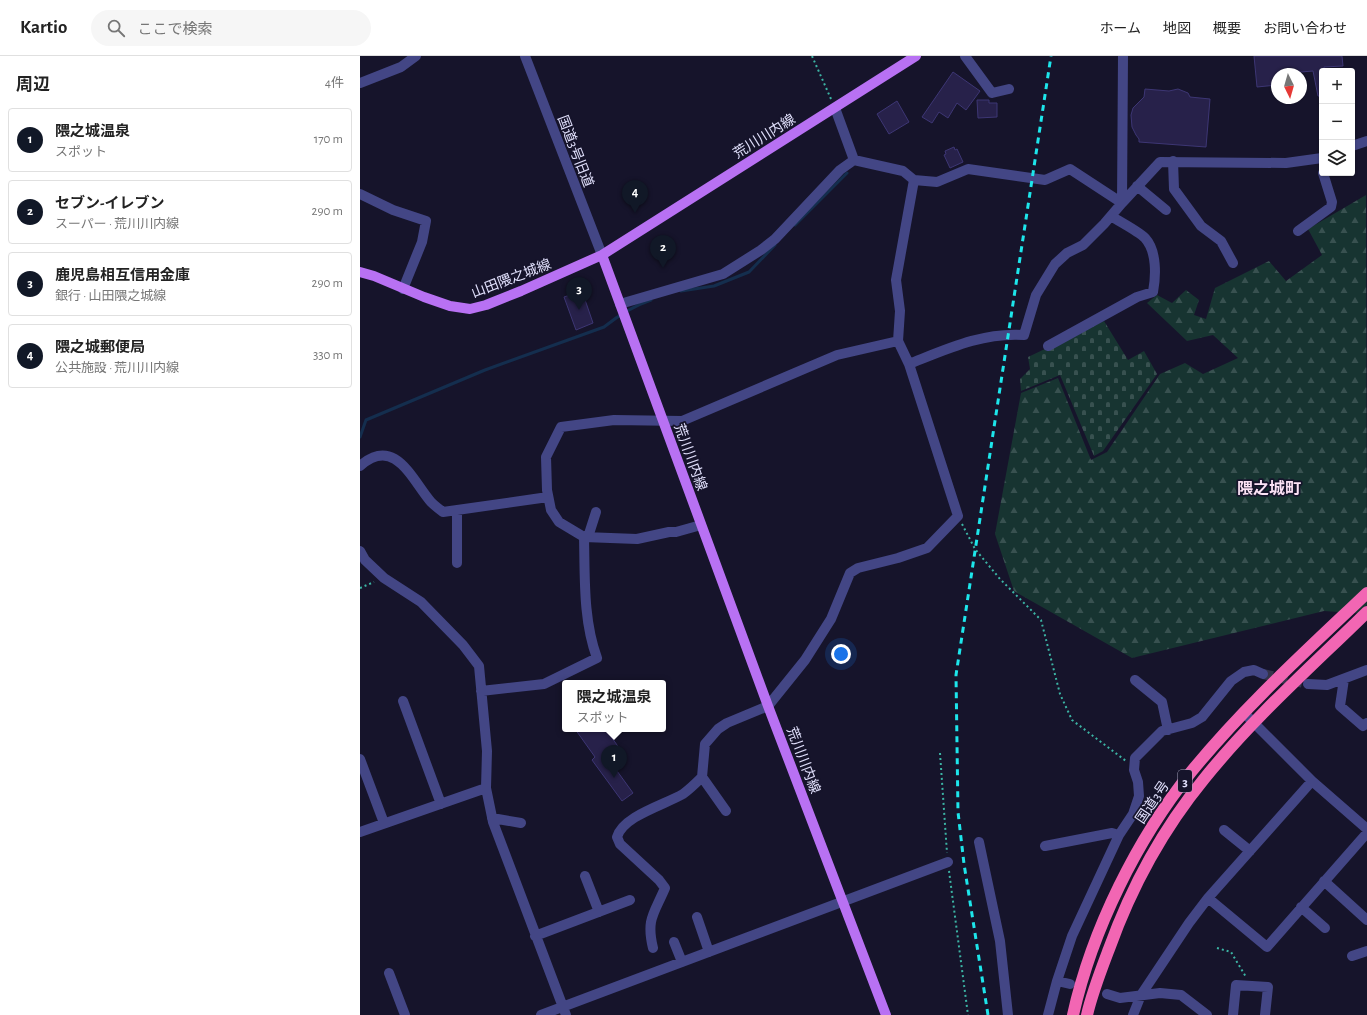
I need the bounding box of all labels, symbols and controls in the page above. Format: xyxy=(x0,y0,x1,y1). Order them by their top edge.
search box xyxy=(91,10,371,46)
icon: search xyxy=(105,17,127,39)
text: Kartio xyxy=(20,18,67,37)
text: ここで検索 xyxy=(137,22,212,37)
text: ホーム xyxy=(1099,22,1141,36)
text: 地図 xyxy=(1163,22,1191,36)
text: 概要 xyxy=(1213,22,1241,36)
text: お問い合わせ xyxy=(1263,22,1347,36)
north arrow xyxy=(1271,68,1307,104)
map controls xyxy=(1319,68,1355,176)
button: + xyxy=(1319,68,1355,104)
text: 周辺 xyxy=(16,76,50,93)
text: 4件 xyxy=(325,77,344,90)
button: − xyxy=(1319,104,1355,140)
street label: 荒川川内線 xyxy=(731,112,798,161)
street label: 国道3号旧道 xyxy=(555,113,596,189)
text: 隈之城温泉 xyxy=(55,124,130,139)
text: 1 xyxy=(28,133,32,146)
text: 170 m xyxy=(314,133,343,146)
button: layers xyxy=(1319,140,1355,176)
text: スポット xyxy=(55,146,107,159)
pin: 4 xyxy=(622,180,648,213)
text: セブン-イレブン xyxy=(55,196,165,211)
text: 2 xyxy=(27,205,33,218)
text: 290 m xyxy=(312,205,343,218)
text: スーパー · 荒川川内線 xyxy=(55,218,179,231)
pin: 2 xyxy=(650,235,676,268)
street label: 山田隈之城線 xyxy=(469,256,553,301)
text: 鹿児島相互信用金庫 xyxy=(55,268,190,283)
text: 3 xyxy=(27,277,33,290)
text: 290 m xyxy=(312,277,343,290)
pin: 3 xyxy=(566,277,592,310)
text: 銀行 · 山田隈之城線 xyxy=(55,290,166,303)
text: 隈之城郵便局 xyxy=(55,340,145,355)
text: 4 xyxy=(27,349,33,362)
text: 330 m xyxy=(313,349,343,362)
text: 公共施設 · 荒川川内線 xyxy=(55,362,179,375)
street label: 荒川川内線 xyxy=(672,422,710,493)
district label: 隈之城町 xyxy=(1237,479,1301,497)
your location xyxy=(831,644,851,664)
popup xyxy=(562,680,666,732)
text: 隈之城温泉 xyxy=(576,690,652,705)
text: スポット xyxy=(576,712,629,725)
street label: 荒川川内線 xyxy=(784,725,823,796)
pin: 1 xyxy=(601,745,627,778)
road number: 3 xyxy=(1178,770,1192,792)
street label: 国道3号 xyxy=(1133,778,1172,826)

